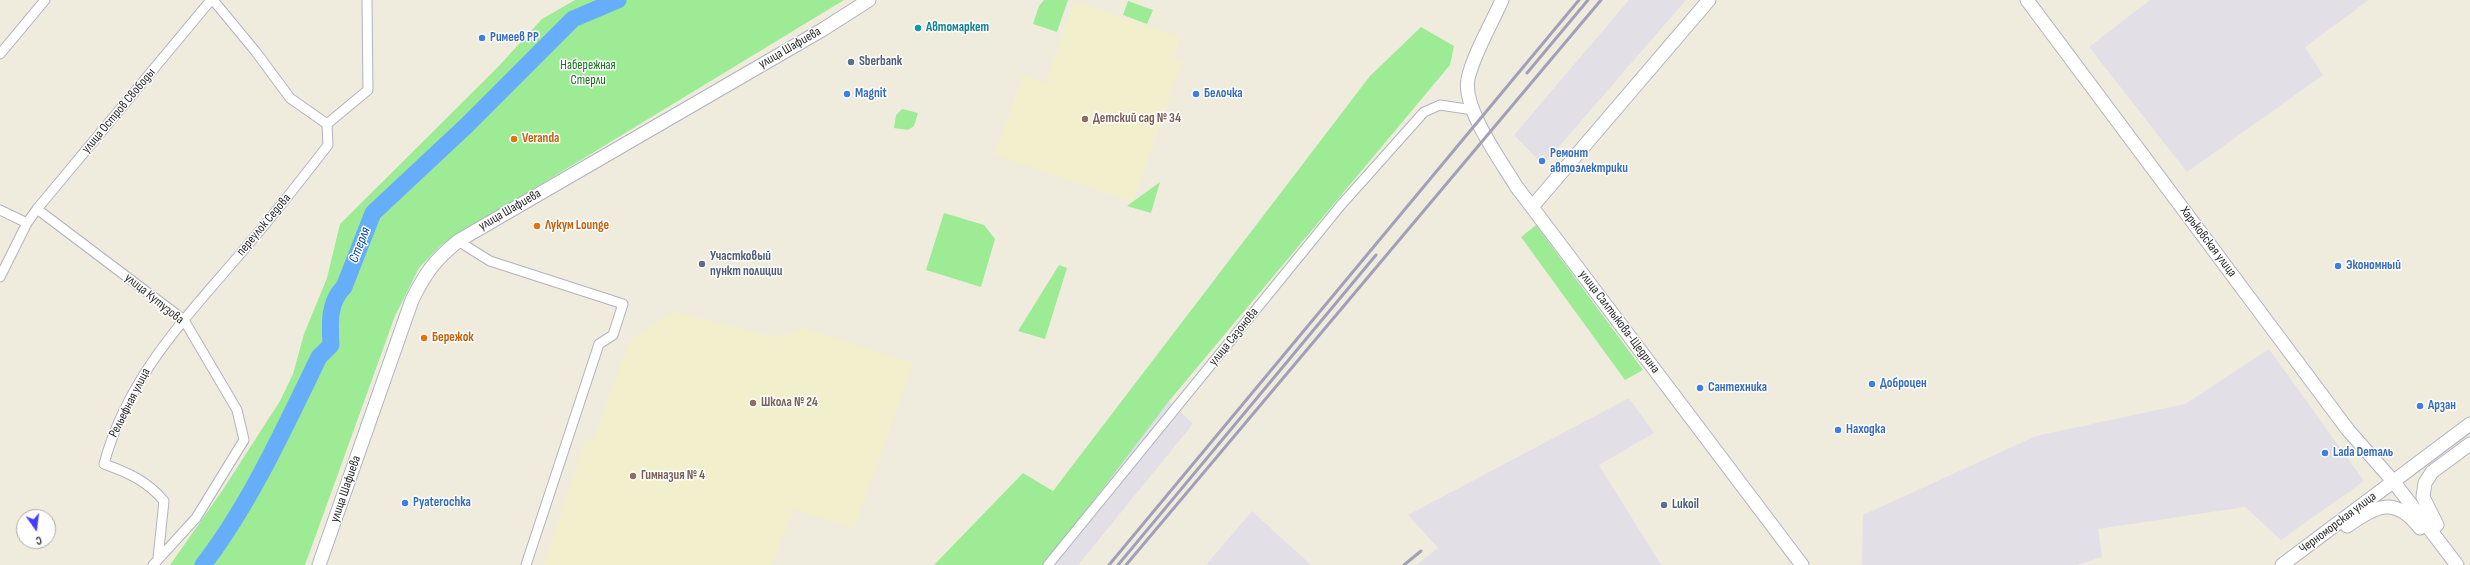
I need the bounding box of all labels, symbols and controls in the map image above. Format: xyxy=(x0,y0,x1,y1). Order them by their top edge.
place label: Автомаркет xyxy=(926,20,989,36)
marker: Автомаркет xyxy=(913,23,923,33)
street label: улица Шафиева xyxy=(756,24,824,72)
place label: Римеев РР xyxy=(490,30,539,46)
marker: Римеев РР xyxy=(477,33,487,43)
place label: Sberbank xyxy=(859,54,902,70)
marker: Sberbank xyxy=(846,57,856,67)
park label: Набережная Стерли xyxy=(560,58,616,89)
street label: улица Остров Свободы xyxy=(79,65,159,157)
place label: Magnit xyxy=(855,86,887,102)
place label: Белочка xyxy=(1204,86,1243,102)
marker: Magnit xyxy=(842,89,852,99)
marker: Белочка xyxy=(1191,89,1201,99)
place label: Детский сад № 34 xyxy=(1093,111,1181,127)
marker: Детский сад № 34 xyxy=(1080,114,1090,124)
place label: Veranda xyxy=(522,131,559,147)
marker: Veranda xyxy=(509,134,519,144)
place label: Ремонт автоэлектрики xyxy=(1550,146,1628,177)
marker: Ремонт автоэлектрики xyxy=(1537,156,1547,166)
street label: улица Шафиева xyxy=(476,186,544,234)
street label: переулок Седова xyxy=(234,191,294,259)
street label: Харьковская улица xyxy=(2176,204,2240,280)
place label: Лукум Lounge xyxy=(545,218,609,234)
marker: Лукум Lounge xyxy=(532,221,542,231)
water label: Стерля xyxy=(346,225,374,265)
place label: Участковый пункт полиции xyxy=(710,249,782,280)
place label: Экономный xyxy=(2346,258,2401,274)
marker: Участковый пункт полиции xyxy=(697,259,707,269)
marker: Экономный xyxy=(2333,261,2343,271)
street label: улица Салтыкова-Щедрина xyxy=(1575,267,1663,377)
street label: улица Кутузова xyxy=(121,270,187,328)
street label: улица Сазонова xyxy=(1206,305,1262,369)
place label: Бережок xyxy=(432,330,474,346)
marker: Бережок xyxy=(419,333,429,343)
street label: Рельефная улица xyxy=(106,366,154,440)
place label: Доброцен xyxy=(1880,376,1927,392)
marker: Доброцен xyxy=(1867,379,1877,389)
place label: Сантехника xyxy=(1708,380,1767,396)
marker: Сантехника xyxy=(1695,383,1705,393)
place label: Школа № 24 xyxy=(761,395,818,411)
marker: Школа № 24 xyxy=(748,398,758,408)
place label: Арзан xyxy=(2428,398,2456,414)
marker: Арзан xyxy=(2415,401,2425,411)
place label: Находка xyxy=(1846,422,1885,438)
marker: Находка xyxy=(1833,425,1843,435)
place label: Lada Dеталь xyxy=(2333,445,2393,461)
marker: Lada Dеталь xyxy=(2320,448,2330,458)
street label: улица Шафиева xyxy=(327,454,365,524)
place label: Гимназия № 4 xyxy=(641,468,705,484)
marker: Гимназия № 4 xyxy=(628,471,638,481)
street label: Черноморская улица xyxy=(2296,489,2380,557)
place label: Pyaterochka xyxy=(413,495,471,511)
place label: Lukoil xyxy=(1672,497,1699,513)
marker: Pyaterochka xyxy=(400,498,410,508)
marker: Lukoil xyxy=(1659,500,1669,510)
north arrow xyxy=(16,509,56,549)
text: С xyxy=(34,533,43,547)

